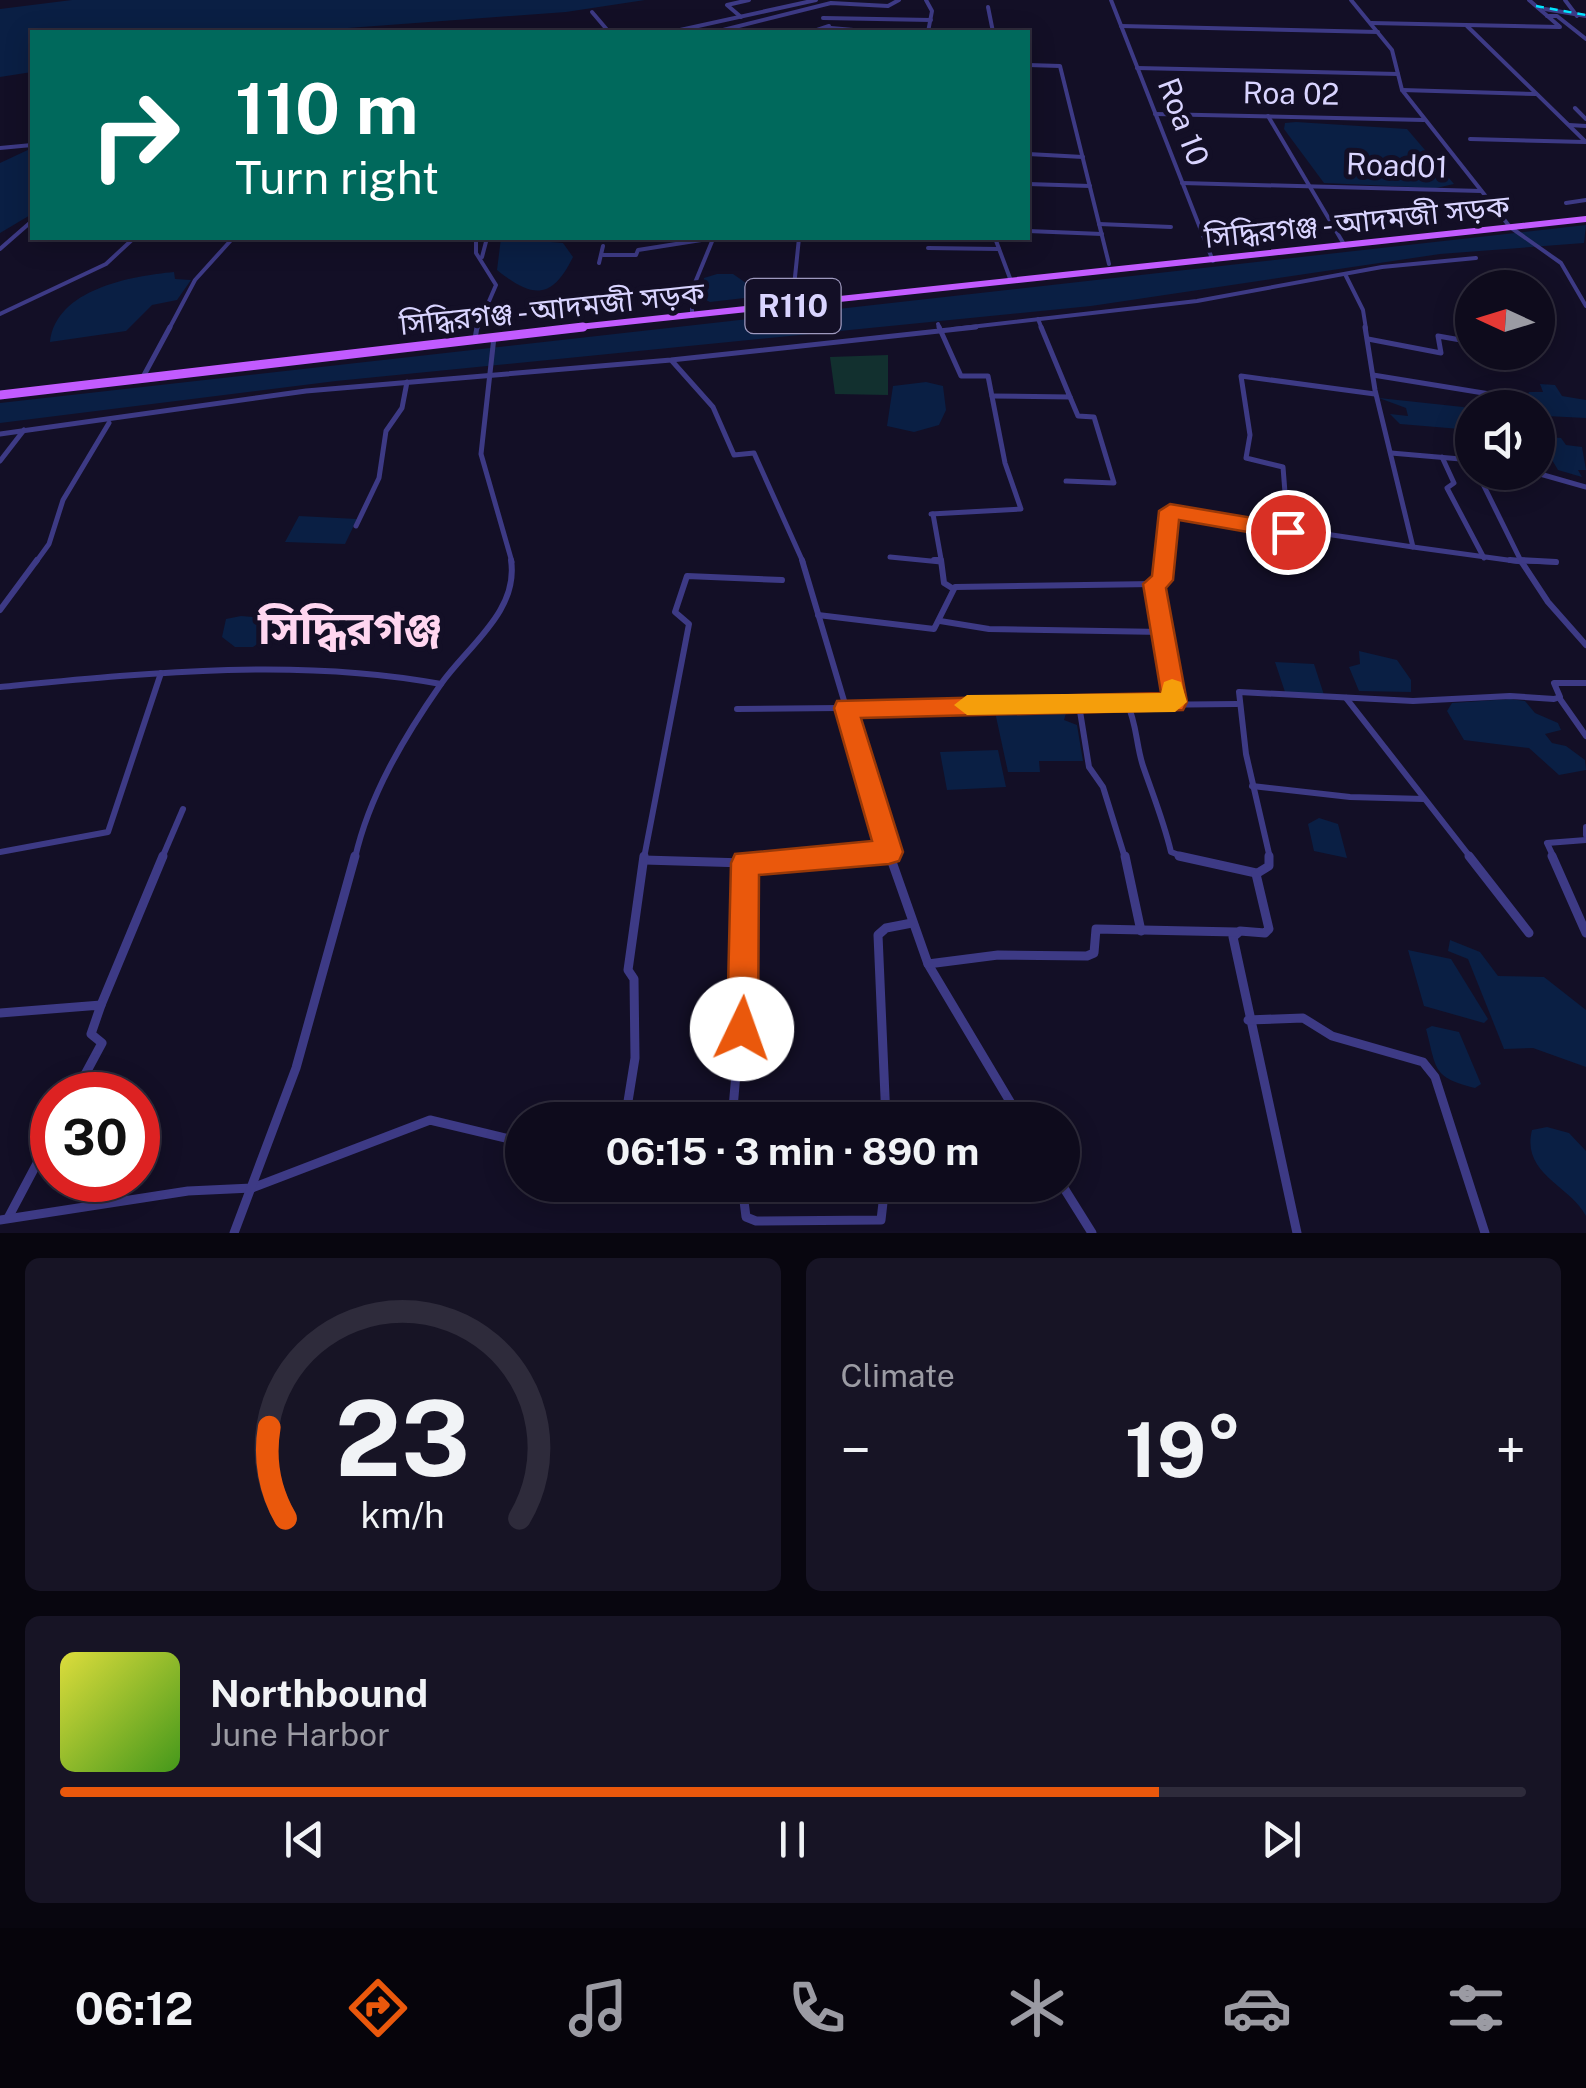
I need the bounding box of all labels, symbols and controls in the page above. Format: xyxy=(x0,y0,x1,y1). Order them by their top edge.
text: 110 m xyxy=(235,67,419,150)
icon: right xyxy=(70,70,200,200)
street label: Roa 10 xyxy=(1151,73,1217,171)
street label: Roa 02 xyxy=(1242,74,1340,112)
street label: Road01 xyxy=(1346,145,1448,185)
text: Turn right xyxy=(235,151,439,204)
street label: সিদ্ধিরগঞ্জ - আদমজী সড়ক xyxy=(1201,187,1512,255)
north arrow xyxy=(1455,270,1555,370)
map controls xyxy=(1455,270,1555,490)
street label: সিদ্ধিরগঞ্জ - আদমজী সড়ক xyxy=(396,274,707,342)
road number: R110 xyxy=(746,279,840,333)
button: sound xyxy=(1455,390,1555,490)
pin xyxy=(1246,490,1331,575)
icon: arrive xyxy=(1261,505,1316,560)
district label: সিদ্ধিরগঞ্জ xyxy=(257,601,442,654)
position arrow xyxy=(690,977,794,1081)
speed limit sign: 30 xyxy=(30,1072,160,1202)
text: 06:15 · 3 min · 890 m xyxy=(606,1129,979,1174)
text: Climate xyxy=(841,1357,955,1394)
text: 23 xyxy=(335,1377,470,1499)
text: 19° xyxy=(1125,1406,1242,1494)
text: − xyxy=(841,1418,871,1482)
text: + xyxy=(1495,1418,1526,1482)
text: km/h xyxy=(361,1494,445,1536)
text: Northbound xyxy=(210,1671,428,1716)
text: June Harbor xyxy=(210,1716,390,1753)
icon: previous xyxy=(277,1812,332,1867)
icon: pause xyxy=(765,1812,820,1867)
icon: next xyxy=(1254,1812,1309,1867)
icon: directions xyxy=(343,1973,413,2043)
icon: music xyxy=(563,1973,633,2043)
icon: phone xyxy=(782,1973,852,2043)
icon: climate xyxy=(1002,1973,1072,2043)
icon: car xyxy=(1222,1973,1292,2043)
icon: filters xyxy=(1441,1973,1511,2043)
text: 06:12 xyxy=(75,1982,193,2035)

